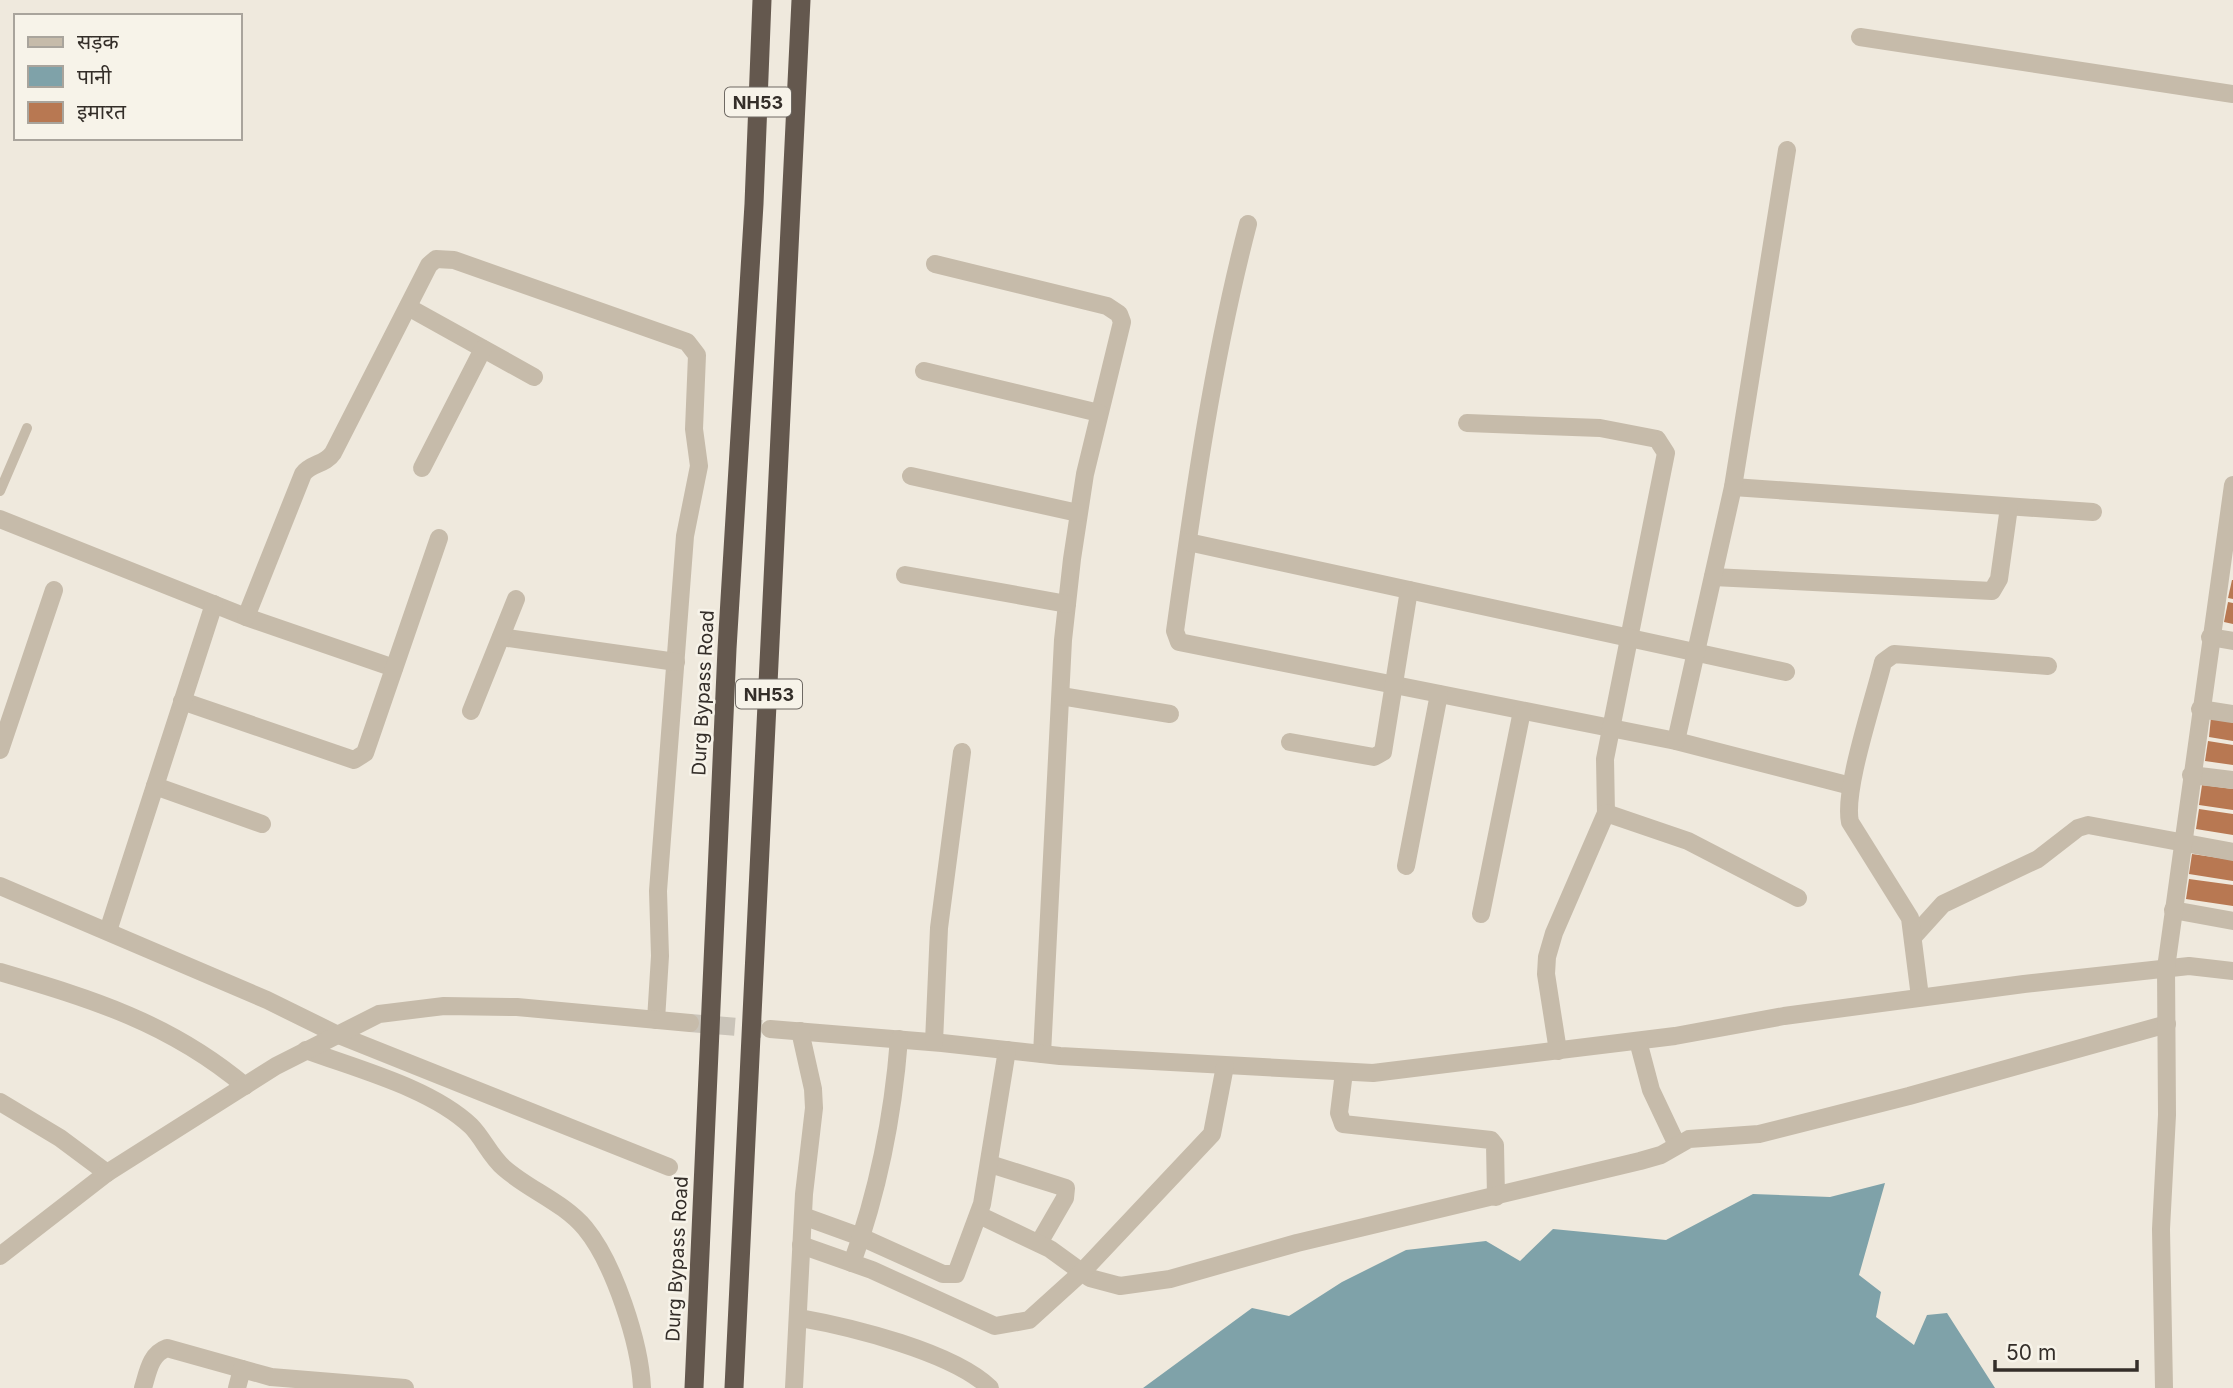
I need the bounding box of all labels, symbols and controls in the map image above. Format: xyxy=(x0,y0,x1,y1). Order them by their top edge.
legend xyxy=(14,14,242,140)
text: सड़क xyxy=(77,29,119,54)
text: पानी xyxy=(77,64,112,89)
road number: NH53 xyxy=(725,88,791,116)
text: इमारत xyxy=(77,99,127,124)
street label: Durg Bypass Road xyxy=(687,610,719,776)
road number: NH53 xyxy=(736,680,802,708)
street label: Durg Bypass Road xyxy=(661,1176,693,1342)
scale bar xyxy=(1995,1328,2137,1372)
text: 50 m xyxy=(2006,1340,2056,1365)

